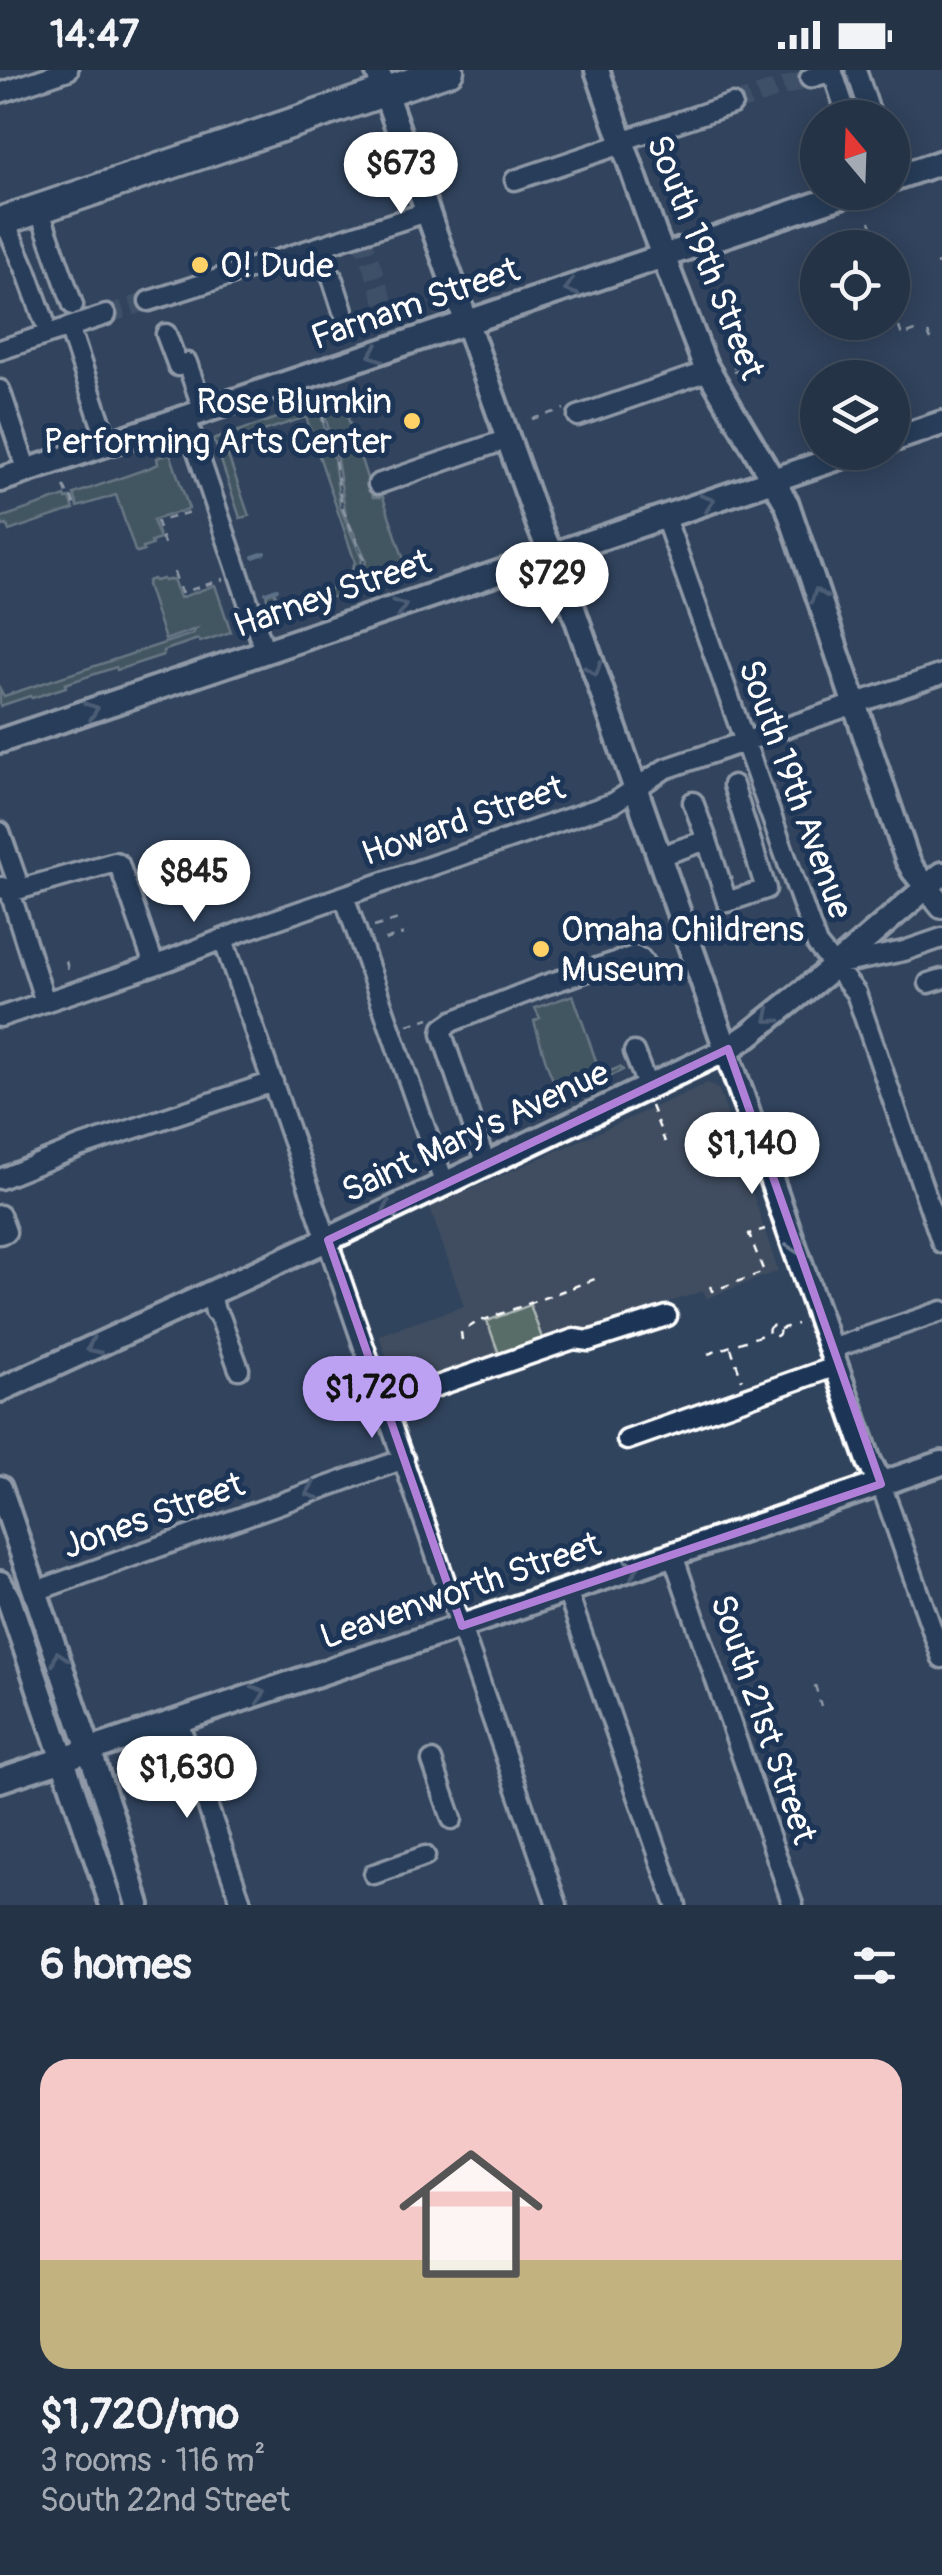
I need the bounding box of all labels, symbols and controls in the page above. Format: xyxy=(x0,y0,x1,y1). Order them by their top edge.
text: 14:47 xyxy=(50,11,139,59)
north arrow xyxy=(800,100,910,210)
map controls xyxy=(800,100,910,470)
street label: South 19th Street xyxy=(636,129,774,387)
pin: $673 xyxy=(342,132,460,217)
text: $673 xyxy=(366,144,436,184)
button: locate xyxy=(800,230,910,340)
place label: O! Dude xyxy=(220,244,334,288)
street label: Farnam Street xyxy=(305,247,526,360)
marker: O! Dude xyxy=(189,254,211,276)
one-way arrow xyxy=(564,276,581,296)
one-way arrow xyxy=(367,343,384,363)
button: layers xyxy=(800,360,910,470)
place label: Rose Blumkin Performing Arts Center xyxy=(44,380,392,464)
marker: Rose Blumkin Performing Arts Center xyxy=(401,410,423,432)
one-way arrow xyxy=(699,494,716,514)
street label: Harney Street xyxy=(228,539,437,648)
pin: $729 xyxy=(493,542,611,627)
text: $729 xyxy=(518,554,586,594)
one-way arrow xyxy=(809,588,830,605)
one-way arrow xyxy=(391,598,408,618)
street label: South 19th Avenue xyxy=(728,654,862,925)
one-way arrow xyxy=(583,660,603,677)
one-way arrow xyxy=(83,702,100,722)
street label: Howard Street xyxy=(356,765,572,876)
pin: $845 xyxy=(135,840,253,925)
text: $845 xyxy=(159,852,229,892)
place label: Omaha Childrens Museum xyxy=(561,908,804,992)
marker: Omaha Childrens Museum xyxy=(530,938,552,960)
one-way arrow xyxy=(765,1005,783,1023)
street label: Saint Mary's Avenue xyxy=(335,1051,616,1213)
pin: $1,140 xyxy=(671,1112,833,1197)
text: $1,140 xyxy=(707,1124,797,1164)
one-way arrow xyxy=(381,1199,399,1219)
one-way arrow xyxy=(785,1237,805,1254)
one-way arrow xyxy=(85,1335,103,1355)
pin: $1,720 xyxy=(291,1356,453,1441)
text: $1,720 xyxy=(325,1368,419,1408)
street label: Jones Street xyxy=(56,1462,251,1569)
one-way arrow xyxy=(305,1480,322,1501)
street label: Leavenworth Street xyxy=(314,1522,607,1659)
one-way arrow xyxy=(624,1560,641,1580)
street label: South 21st Street xyxy=(700,1589,827,1850)
one-way arrow xyxy=(50,1650,70,1667)
one-way arrow xyxy=(249,1686,266,1706)
pin: $1,630 xyxy=(106,1736,268,1821)
text: $1,630 xyxy=(139,1748,235,1788)
icon: filters xyxy=(847,1938,902,1993)
text: 6 homes xyxy=(40,1939,191,1991)
icon: home xyxy=(381,2124,561,2304)
text: $1,720/mo xyxy=(40,2389,239,2441)
text: 3 rooms · 116 m² xyxy=(40,2441,265,2481)
text: South 22nd Street xyxy=(40,2481,290,2521)

